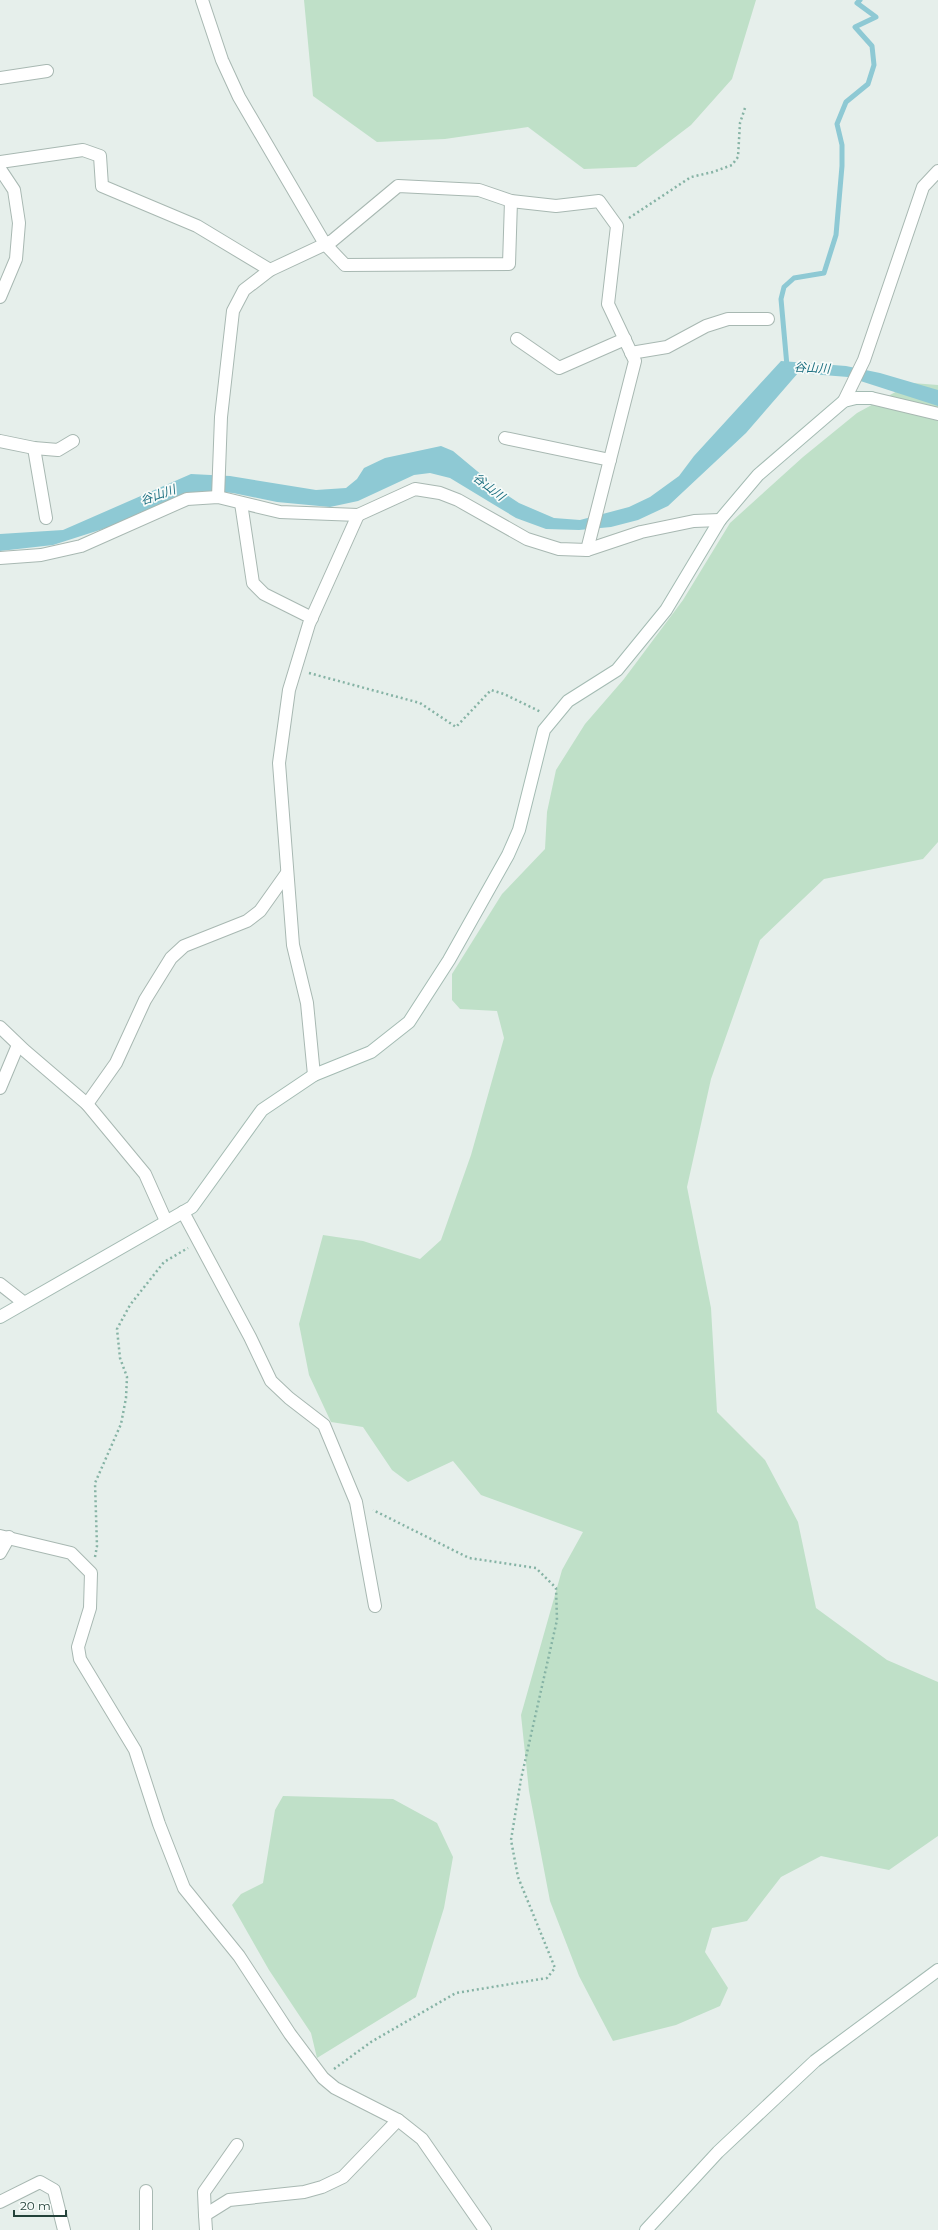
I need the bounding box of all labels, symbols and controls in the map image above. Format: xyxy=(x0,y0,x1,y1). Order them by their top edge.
water label: 谷山川 xyxy=(794,359,832,376)
water label: 谷山川 xyxy=(471,470,510,505)
water label: 谷山川 xyxy=(138,481,179,507)
scale bar xyxy=(14,2192,66,2218)
text: 20 m xyxy=(20,2198,51,2213)

